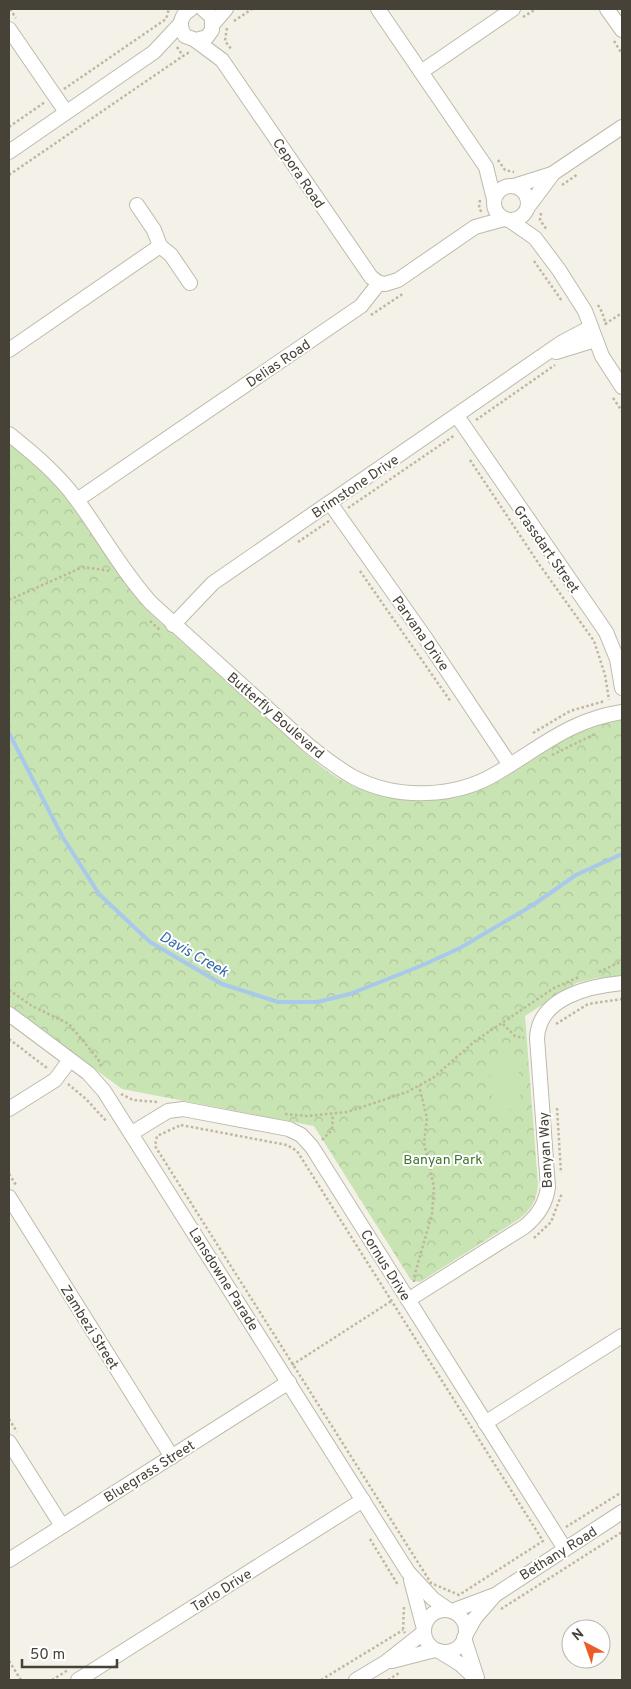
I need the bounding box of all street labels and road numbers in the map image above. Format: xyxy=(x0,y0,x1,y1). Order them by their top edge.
street label: Cepora Road xyxy=(268,136,327,212)
street label: Delias Road xyxy=(243,337,314,392)
street label: Brimstone Drive xyxy=(309,452,403,523)
street label: Grassdart Street xyxy=(509,503,582,597)
street label: Parvana Drive xyxy=(388,593,452,675)
street label: Butterfly Boulevard xyxy=(223,669,327,763)
street label: Banyan Way xyxy=(536,1111,557,1189)
street label: Lansdowne Parade xyxy=(184,1225,261,1334)
street label: Cornus Drive xyxy=(356,1227,413,1305)
street label: Zambezi Street xyxy=(56,1282,121,1373)
street label: Bluegrass Street xyxy=(101,1438,198,1507)
street label: Bethany Road xyxy=(517,1524,601,1585)
street label: Tarlo Drive xyxy=(188,1566,255,1617)

